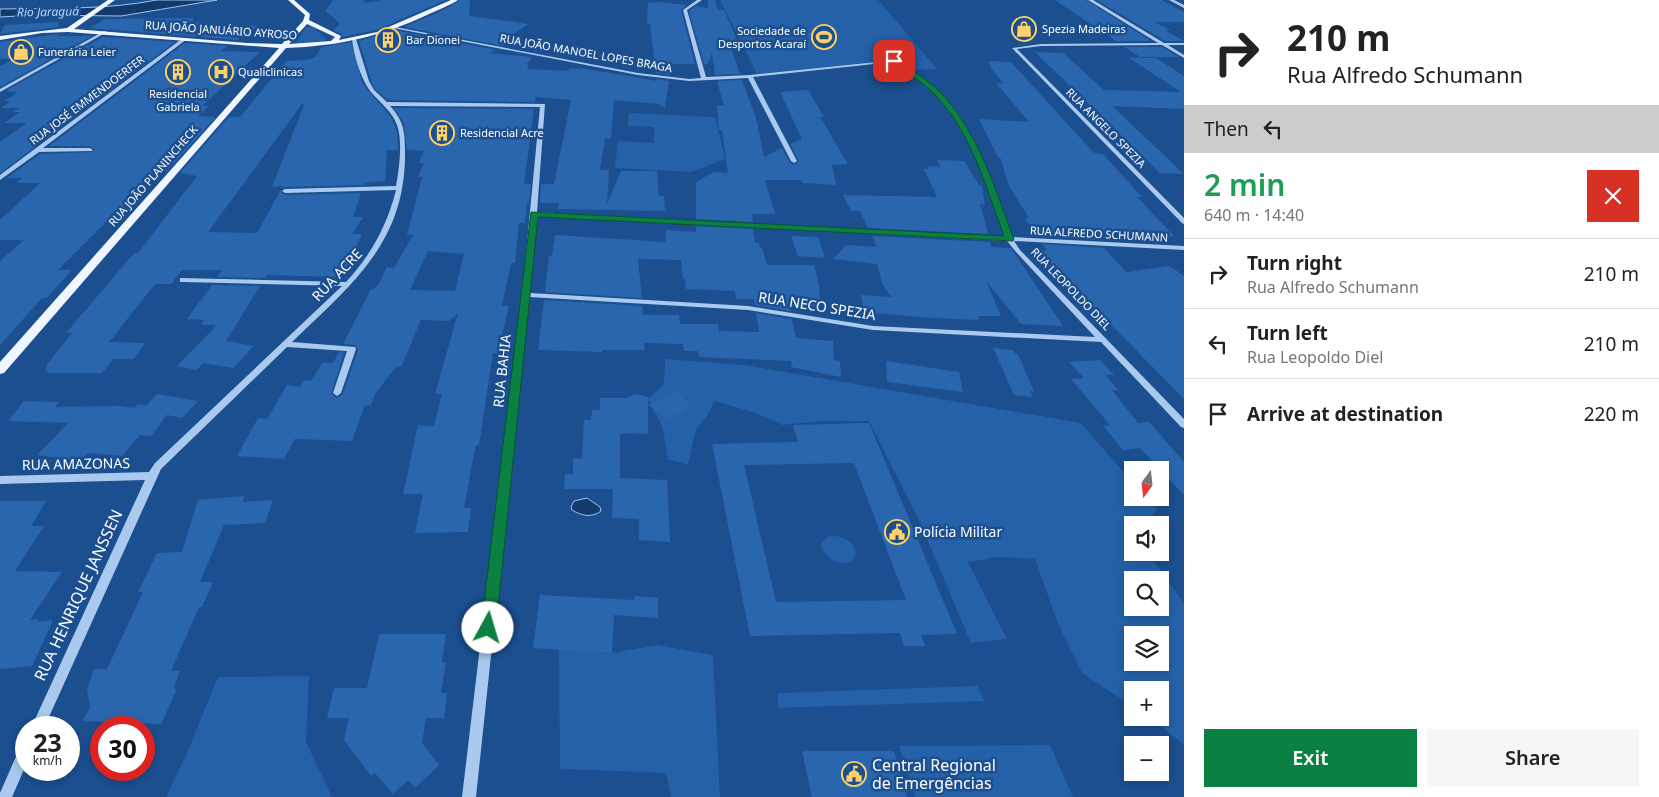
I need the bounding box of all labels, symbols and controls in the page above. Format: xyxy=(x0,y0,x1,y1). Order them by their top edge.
water label: Rio Jaraguá xyxy=(17,2,79,21)
text: 210 m xyxy=(1287,14,1390,61)
shop icon: Spezia Madeiras xyxy=(1011,16,1037,42)
street label: RUA JOÃO JANUÁRIO AYROSO xyxy=(145,17,298,42)
icon: right xyxy=(1204,20,1269,85)
place label: Spezia Madeiras xyxy=(1042,21,1126,36)
place label: Sociedade de Desportos Acaraí xyxy=(718,23,807,51)
sports icon: Sociedade de Desportos Acaraí xyxy=(811,24,837,50)
building icon: Bar Dionei xyxy=(375,27,401,53)
street label: RUA JOÃO MANOEL LOPES BRAGA xyxy=(499,30,674,75)
place label: Bar Dionei xyxy=(406,32,460,47)
shop icon: Funerária Leier xyxy=(8,39,34,65)
pin xyxy=(873,40,915,82)
place label: Funerária Leier xyxy=(38,44,116,59)
icon: arrive xyxy=(880,47,908,75)
street label: RUA JOSÉ EMMENDOERFER xyxy=(26,51,147,148)
building icon: Residencial Gabriela xyxy=(165,59,191,85)
hospital icon: Qualiclinicas xyxy=(208,59,234,85)
text: Rua Alfredo Schumann xyxy=(1287,59,1523,89)
place label: Qualiclinicas xyxy=(238,64,303,79)
street label: RUA ANGELO SPEZIA xyxy=(1063,85,1150,171)
place label: Residencial Gabriela xyxy=(149,86,207,114)
icon: left xyxy=(1259,115,1287,143)
text: Then xyxy=(1204,116,1249,142)
building icon: Residencial Acre xyxy=(429,120,455,146)
street label: RUA JOÃO PLANINCHECK xyxy=(105,122,201,229)
place label: Residencial Acre xyxy=(460,125,544,140)
text: 2 min xyxy=(1204,164,1285,205)
button: close xyxy=(1587,170,1639,222)
text: 640 m · 14:40 xyxy=(1204,204,1304,226)
street label: RUA ALFREDO SCHUMANN xyxy=(1029,222,1169,245)
street label: RUA ACRE xyxy=(307,244,366,305)
street label: RUA LEOPOLDO DIEL xyxy=(1028,244,1115,333)
text: Turn right xyxy=(1247,250,1342,276)
icon: right xyxy=(1204,260,1232,288)
text: 210 m xyxy=(1584,261,1639,287)
text: Rua Alfredo Schumann xyxy=(1247,276,1419,298)
street label: RUA NECO SPEZIA xyxy=(757,287,877,324)
text: Turn left xyxy=(1247,320,1328,346)
icon: left xyxy=(1204,330,1232,358)
text: 210 m xyxy=(1584,331,1639,357)
street label: RUA BAHIA xyxy=(488,333,515,408)
text: Rua Leopoldo Diel xyxy=(1247,346,1383,368)
icon: arrive xyxy=(1204,400,1232,428)
text: Arrive at destination xyxy=(1247,401,1443,427)
text: 220 m xyxy=(1584,401,1639,427)
street label: RUA AMAZONAS xyxy=(22,453,130,474)
north arrow xyxy=(1124,461,1169,506)
map controls xyxy=(1124,461,1169,781)
street label: RUA HENRIQUE JANSSEN xyxy=(29,506,127,684)
button: sound xyxy=(1124,516,1169,561)
public building icon: Polícia Militar xyxy=(884,519,910,545)
place label: Polícia Militar xyxy=(914,522,1002,541)
button: search xyxy=(1124,571,1169,616)
position arrow xyxy=(461,601,513,653)
button: layers xyxy=(1124,626,1169,671)
button: + xyxy=(1124,681,1169,726)
speed limit sign: 30 xyxy=(90,716,155,781)
text: 23 xyxy=(33,725,62,759)
button: Exit xyxy=(1204,729,1417,787)
button: Share xyxy=(1427,729,1639,787)
button: − xyxy=(1124,736,1169,781)
text: km/h xyxy=(33,752,62,769)
place label: Central Regional de Emergências xyxy=(872,754,996,794)
public building icon: Central Regional de Emergências xyxy=(841,761,867,787)

